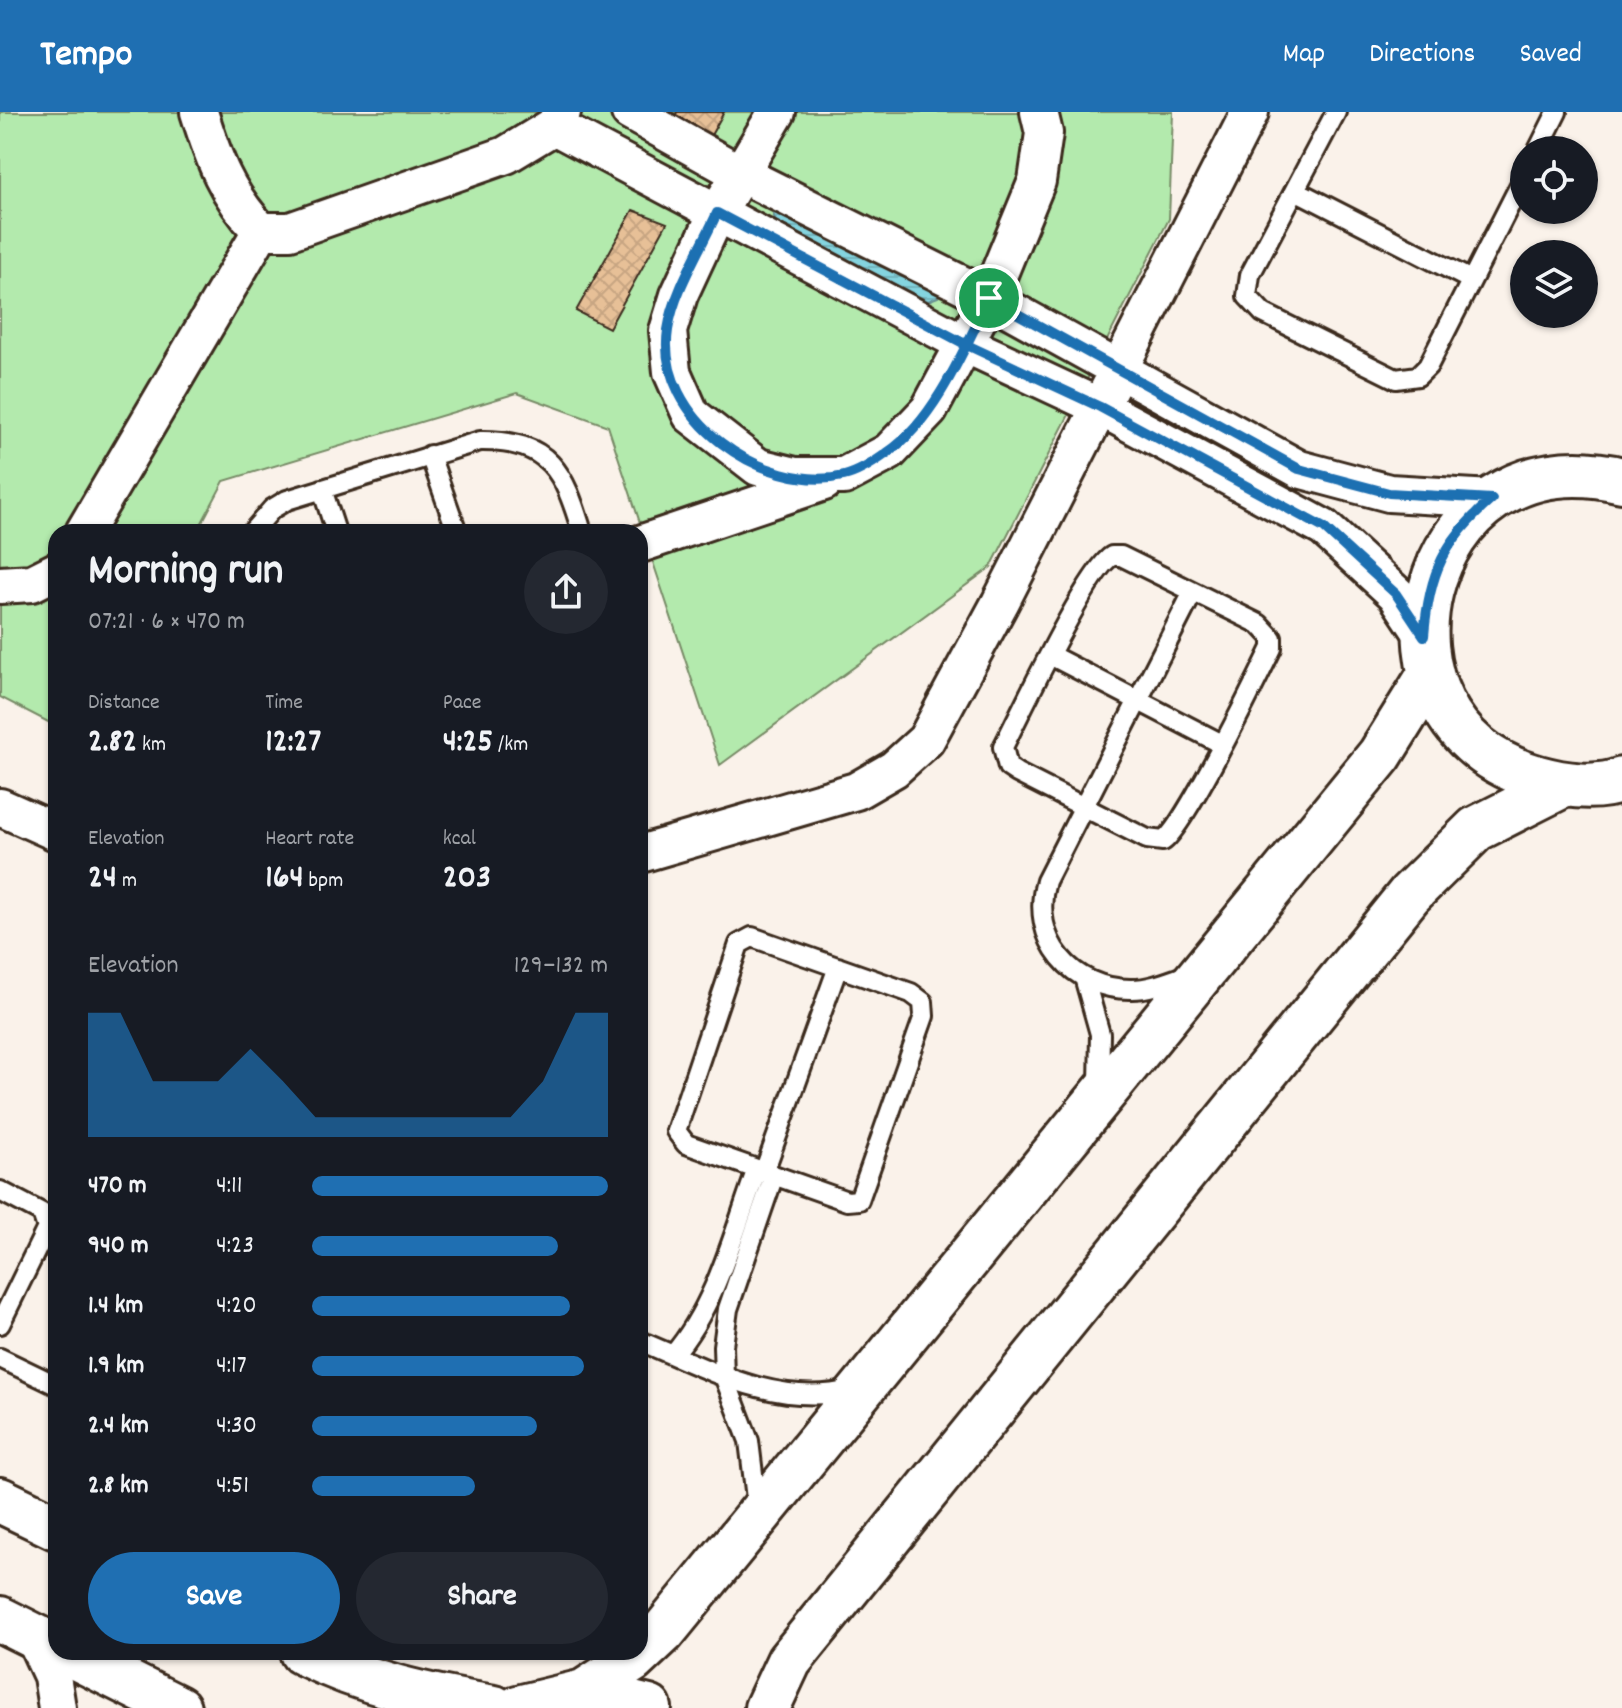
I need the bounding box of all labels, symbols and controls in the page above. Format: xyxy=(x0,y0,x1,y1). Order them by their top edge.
text: Tempo xyxy=(40,29,132,84)
text: Map xyxy=(1283,36,1325,76)
text: Directions xyxy=(1369,36,1475,76)
text: Saved xyxy=(1519,36,1582,76)
map controls xyxy=(1510,136,1598,328)
button: locate xyxy=(1510,136,1598,224)
button: layers xyxy=(1510,240,1598,328)
pin xyxy=(955,264,1023,332)
icon: arrive xyxy=(967,276,1011,320)
text: Morning run xyxy=(88,542,283,605)
button: share xyxy=(524,550,608,634)
text: 07:21 · 6 × 470 m xyxy=(88,604,245,641)
text: Distance xyxy=(88,688,160,719)
text: Time xyxy=(265,688,303,719)
text: Pace xyxy=(443,688,482,719)
text: 2.82 xyxy=(88,719,137,768)
text: 12:27 xyxy=(265,719,321,768)
text: 4:25 xyxy=(443,719,493,768)
text: km xyxy=(137,730,166,761)
text: /km xyxy=(493,730,528,761)
text: Elevation xyxy=(88,824,165,855)
text: Heart rate xyxy=(265,824,354,855)
text: kcal xyxy=(443,824,476,855)
text: 24 xyxy=(88,855,117,904)
text: 164 xyxy=(265,855,304,904)
text: 203 xyxy=(443,855,491,904)
text: m xyxy=(117,866,137,897)
text: bpm xyxy=(304,866,343,897)
text: Elevation xyxy=(88,948,178,985)
text: 129–132 m xyxy=(514,948,608,985)
text: 470 m xyxy=(88,1168,147,1205)
text: 4:11 xyxy=(216,1168,243,1205)
text: 940 m xyxy=(88,1228,149,1265)
text: 4:23 xyxy=(216,1228,254,1265)
text: 1.4 km xyxy=(88,1288,143,1325)
text: 4:20 xyxy=(216,1288,257,1325)
text: 1.9 km xyxy=(88,1348,144,1385)
text: 4:17 xyxy=(216,1348,247,1385)
text: 2.4 km xyxy=(88,1408,149,1445)
text: 4:30 xyxy=(216,1408,257,1445)
text: 2.8 km xyxy=(88,1468,149,1505)
text: 4:51 xyxy=(216,1468,249,1505)
button: Save xyxy=(88,1552,340,1644)
button: Share xyxy=(356,1552,608,1644)

